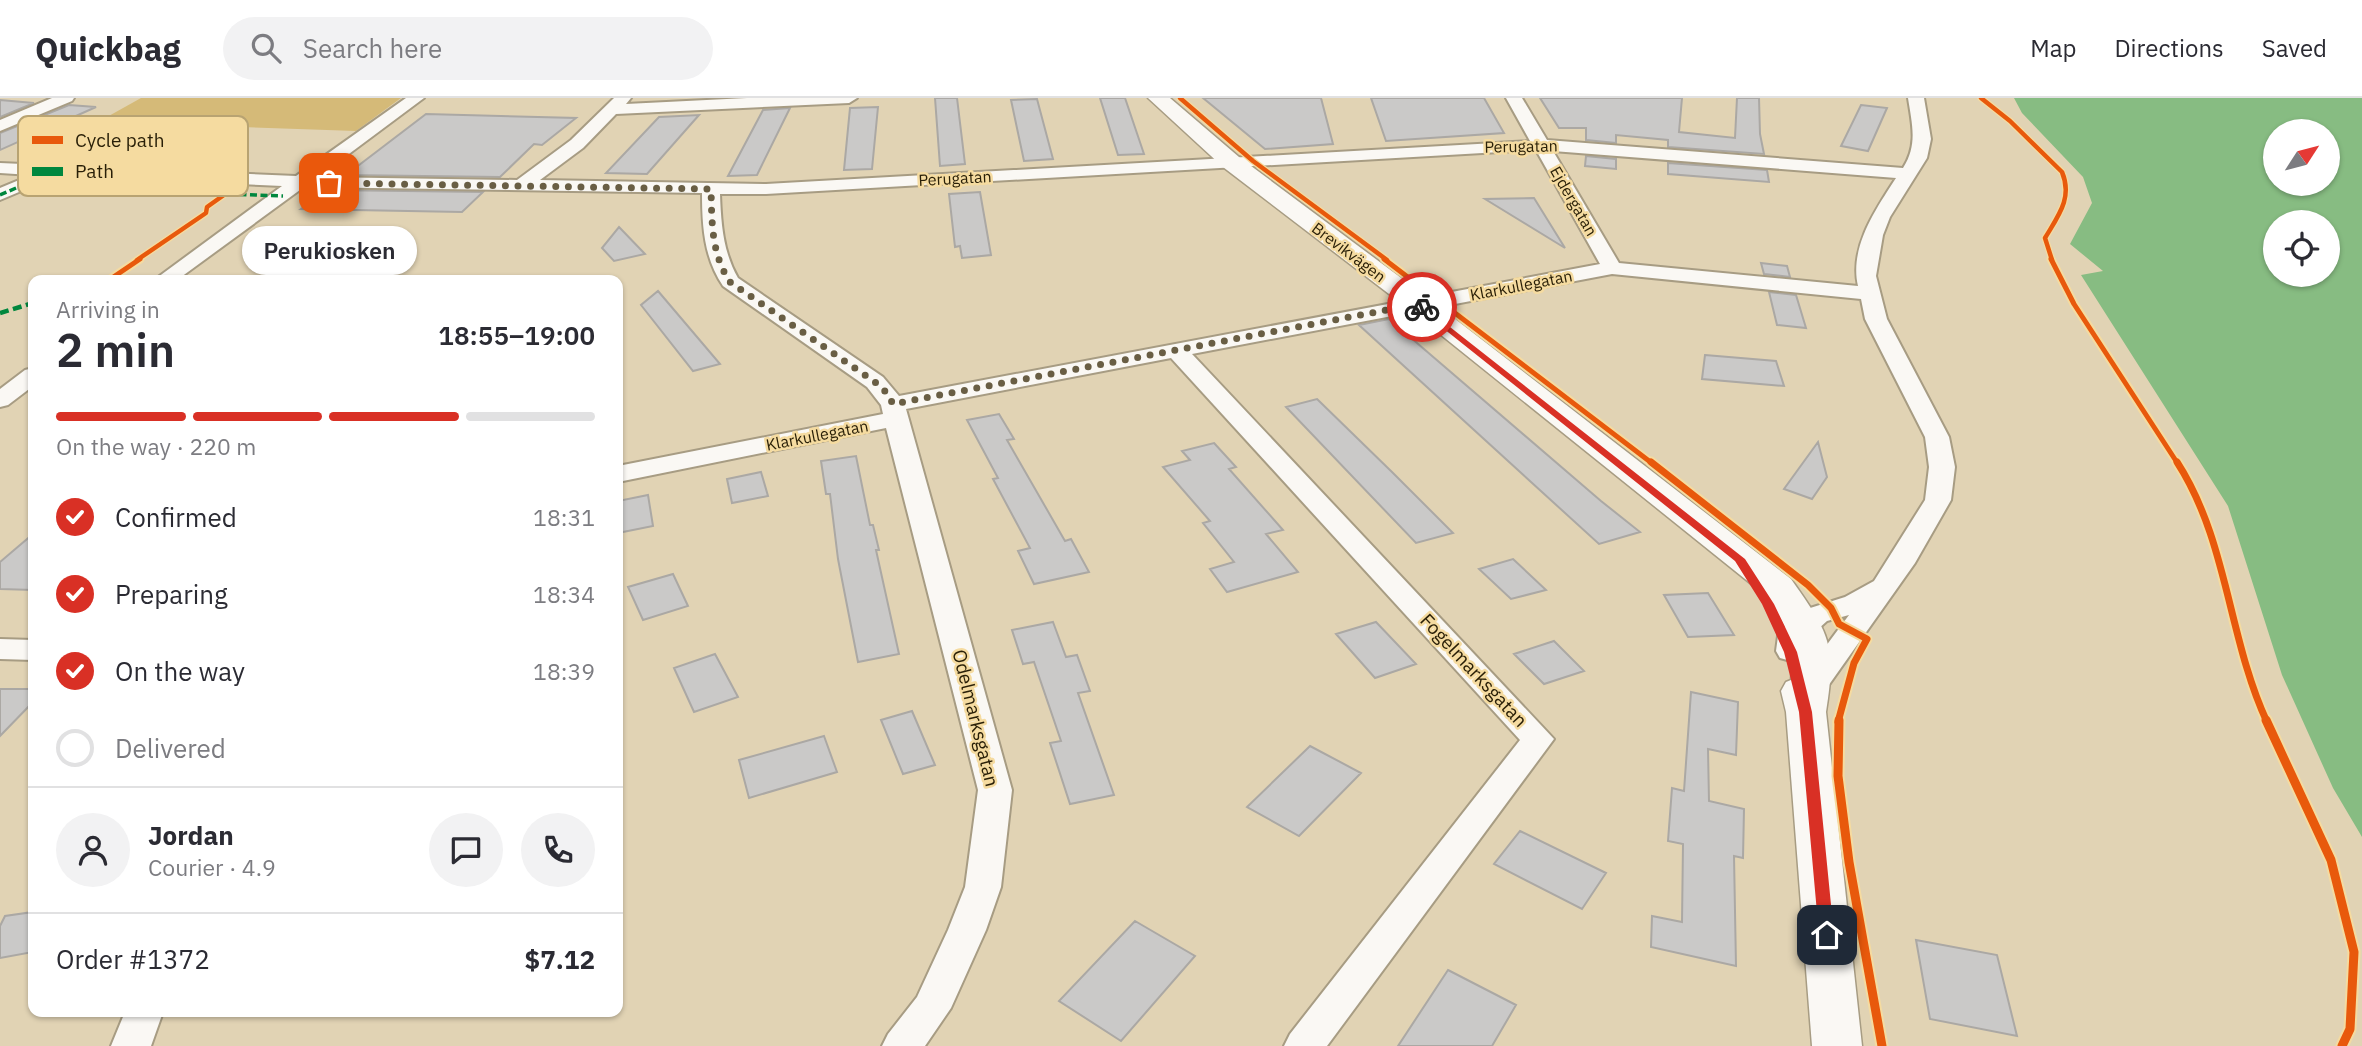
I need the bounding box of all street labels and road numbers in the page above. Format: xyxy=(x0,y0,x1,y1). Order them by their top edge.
street label: Perugatan xyxy=(1484,135,1558,157)
street label: Ejdergatan xyxy=(1546,163,1602,239)
street label: Perugatan xyxy=(918,166,992,190)
street label: Brevikvägen xyxy=(1308,218,1390,286)
street label: Klarkullegatan xyxy=(1468,265,1574,305)
street label: Klarkullegatan xyxy=(764,415,870,455)
street label: Fogelmarksgatan xyxy=(1415,608,1533,732)
street label: Odelmarksgatan xyxy=(947,647,1005,789)

